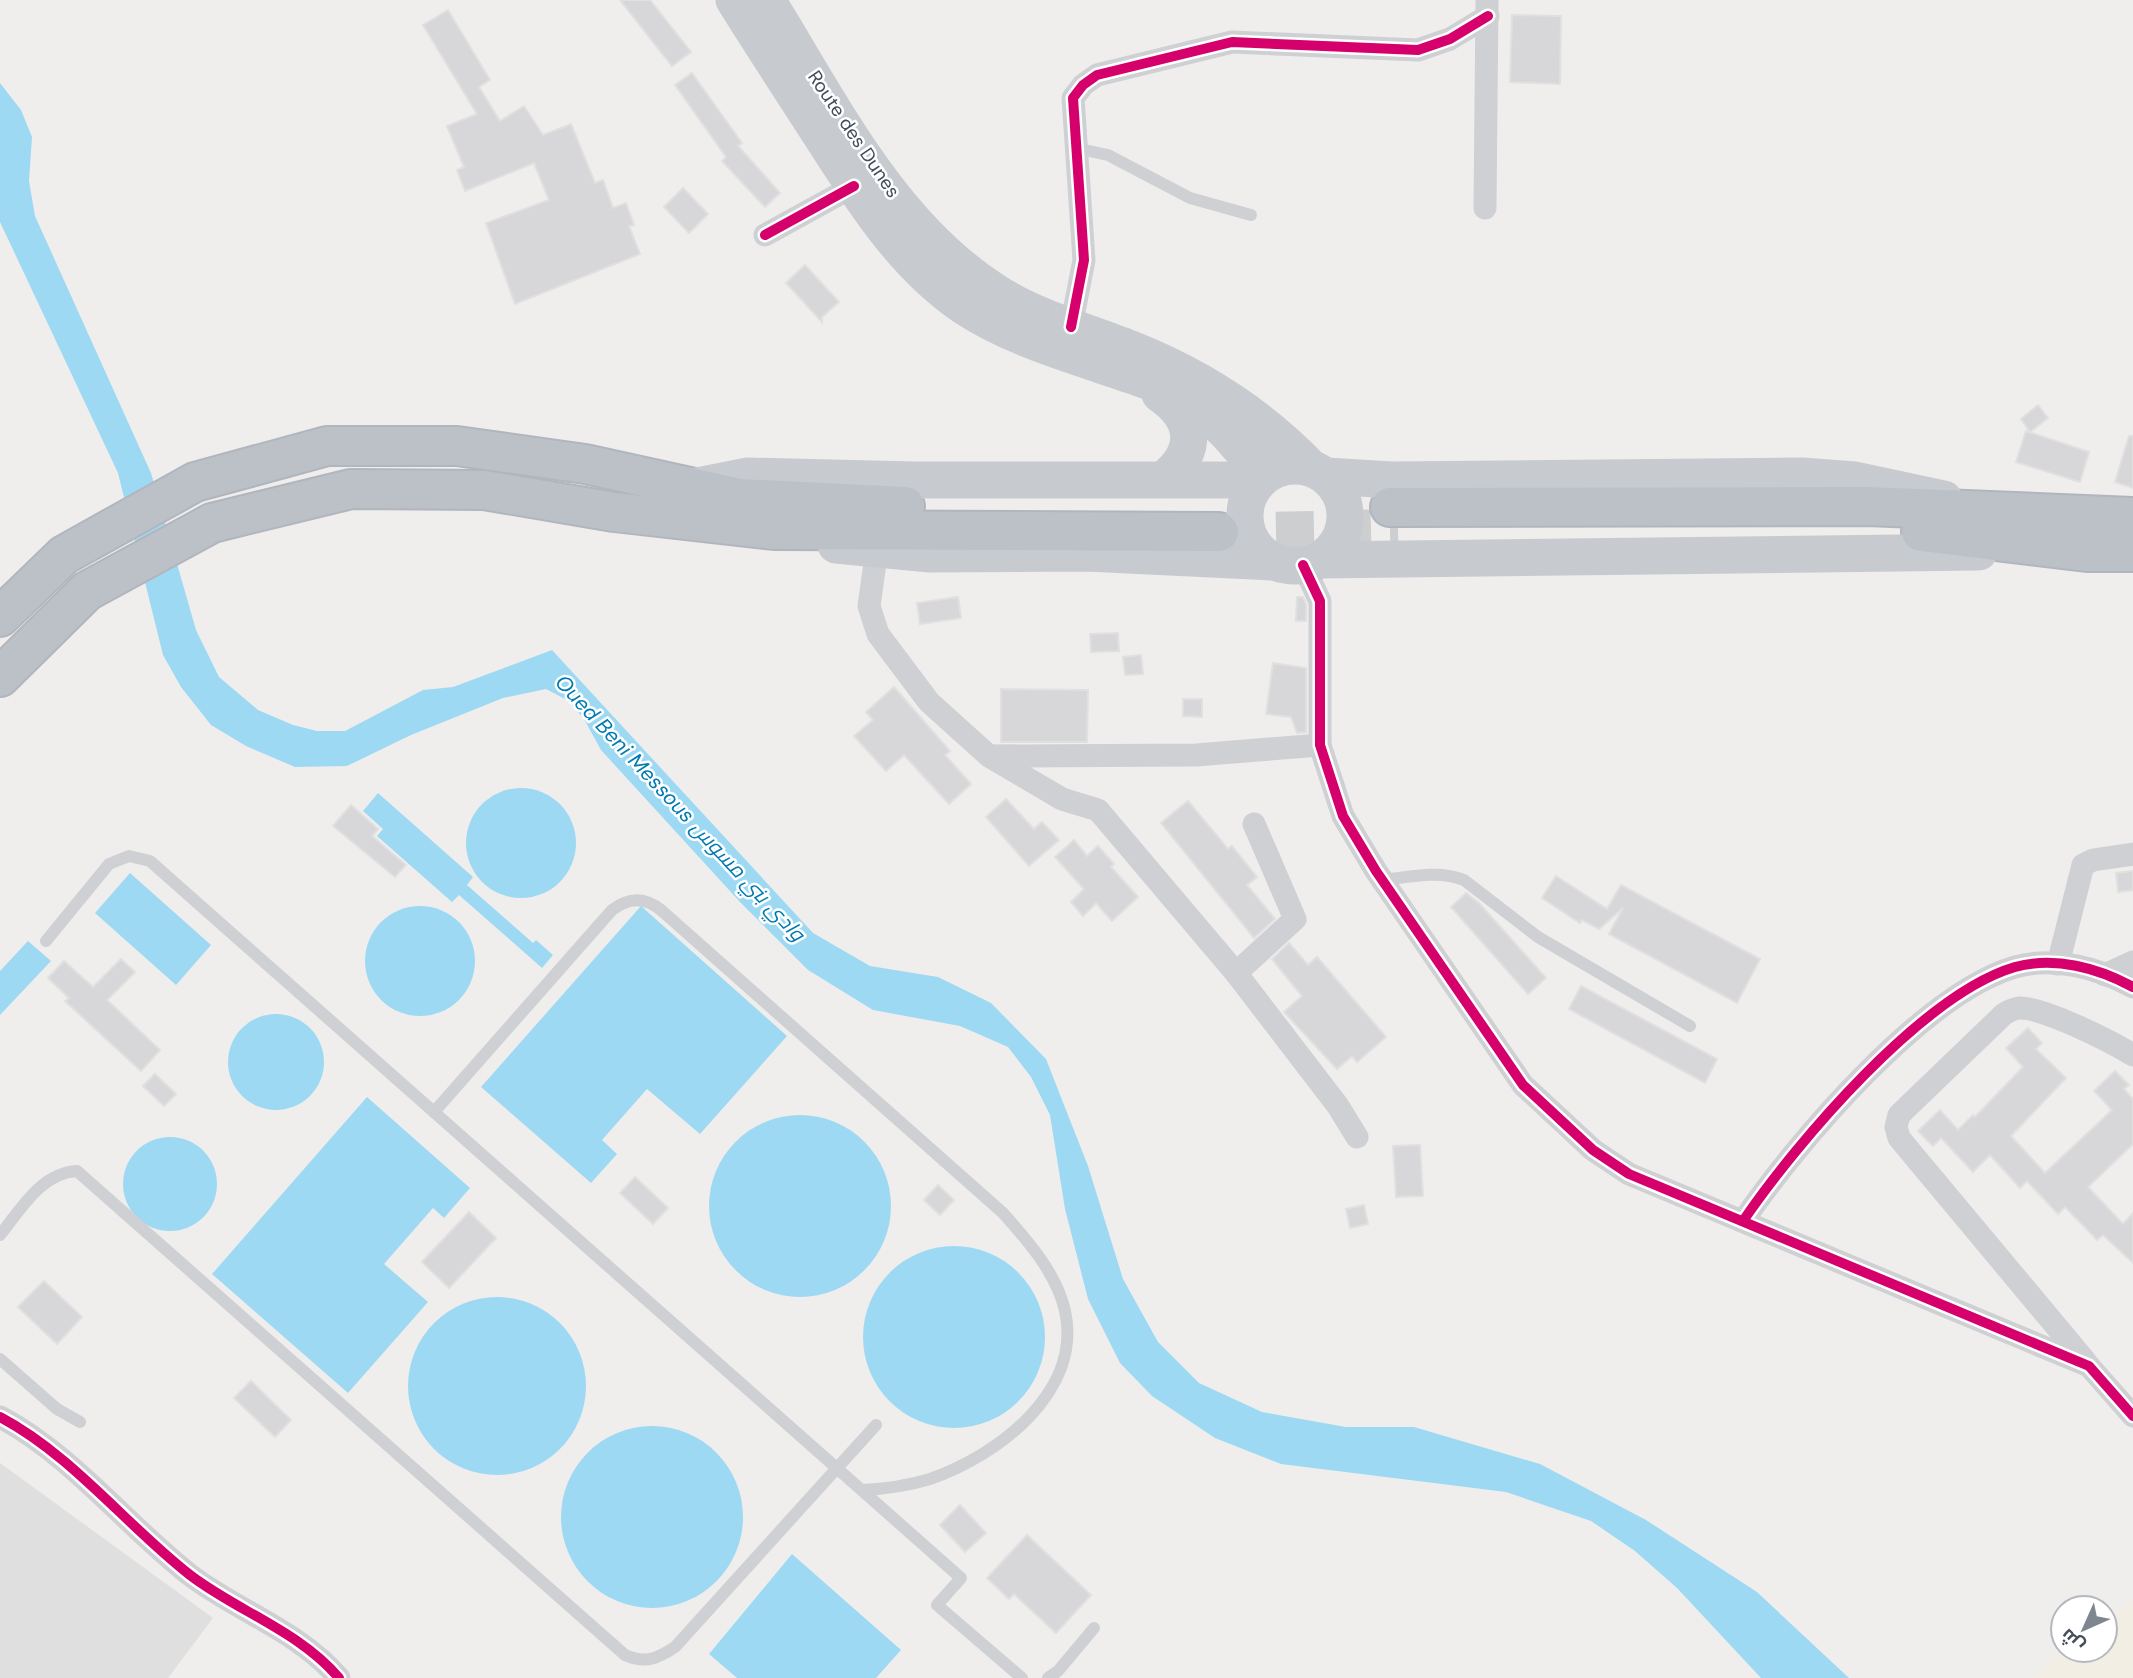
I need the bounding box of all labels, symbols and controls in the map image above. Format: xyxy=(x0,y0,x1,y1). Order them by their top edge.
street label: Route des Dunes xyxy=(802,65,906,203)
water label: Oued Beni Messous وادي بني مسوس xyxy=(547,669,812,950)
north arrow xyxy=(2049,1594,2119,1664)
text: ش xyxy=(2055,1623,2090,1658)

